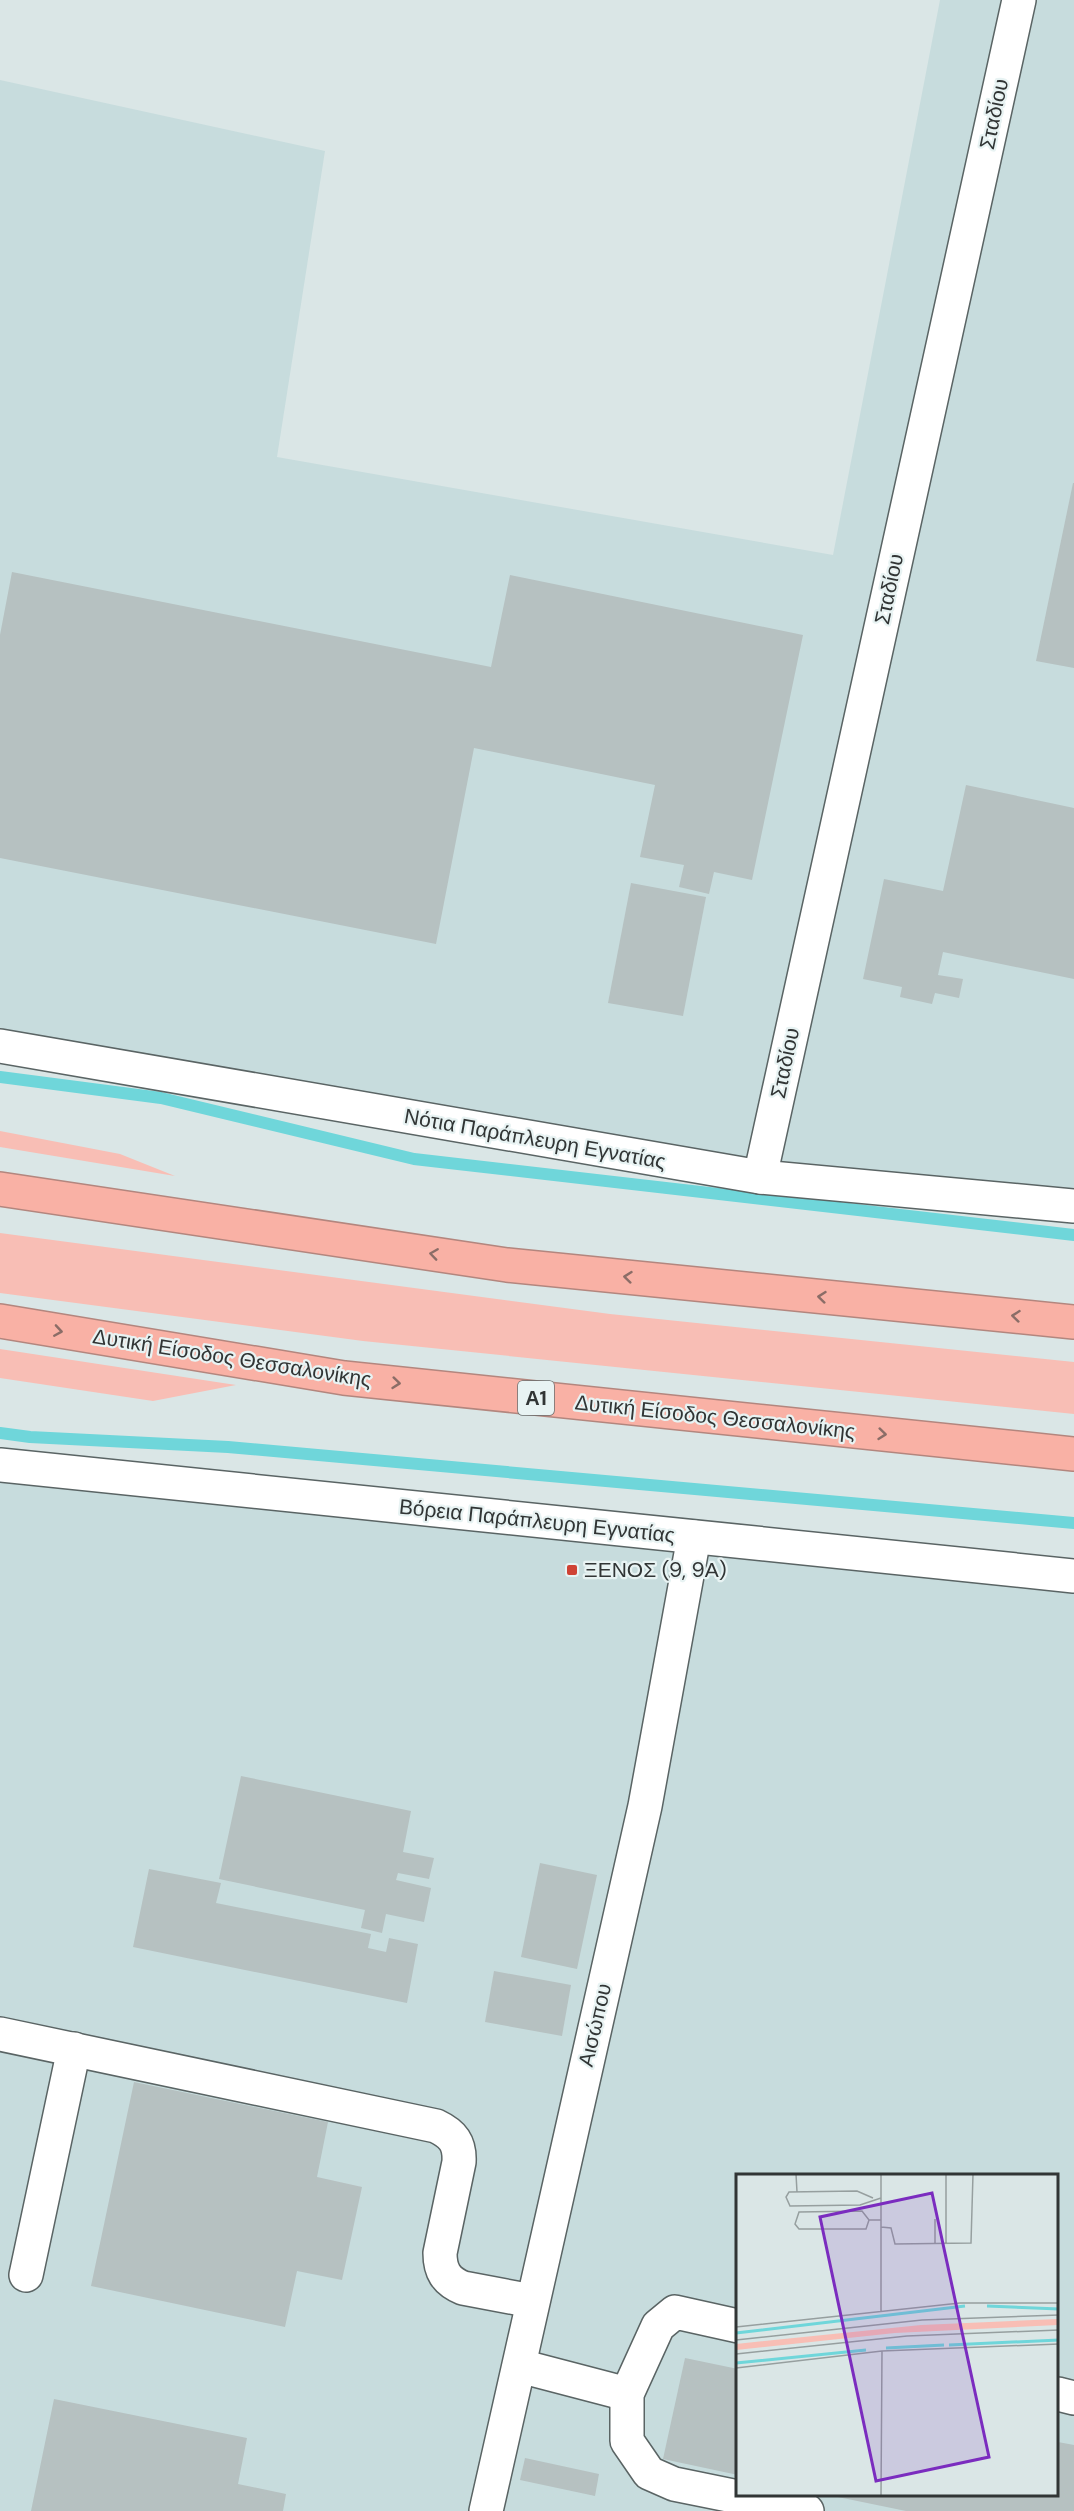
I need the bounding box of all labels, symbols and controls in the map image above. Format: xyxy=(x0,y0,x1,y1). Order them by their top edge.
street label: Σταδίου xyxy=(973,76,1015,152)
street label: Σταδίου xyxy=(868,551,910,627)
street label: Σταδίου xyxy=(764,1025,806,1101)
street label: Νότια Παράπλευρη Εγνατίας xyxy=(402,1102,668,1176)
one-way arrow xyxy=(430,1248,439,1260)
one-way arrow xyxy=(623,1271,632,1284)
one-way arrow xyxy=(817,1291,826,1304)
one-way arrow xyxy=(1011,1310,1020,1323)
street label: Δυτική Είσοδος Θεσσαλονίκης xyxy=(91,1322,373,1394)
one-way arrow xyxy=(53,1324,62,1336)
one-way arrow xyxy=(391,1376,400,1389)
road number: Α1 xyxy=(518,1381,554,1415)
street label: Δυτική Είσοδος Θεσσαλονίκης xyxy=(573,1388,857,1446)
one-way arrow xyxy=(877,1427,886,1440)
street label: Βόρεια Παράπλευρη Εγνατίας xyxy=(398,1493,676,1549)
place label: ΞΕΝΟΣ (9, 9Α) xyxy=(584,1556,727,1584)
marker: ΞΕΝΟΣ (9, 9Α) xyxy=(565,1563,579,1577)
street label: Αισώπου xyxy=(572,1981,618,2069)
inset map xyxy=(736,2174,1059,2496)

